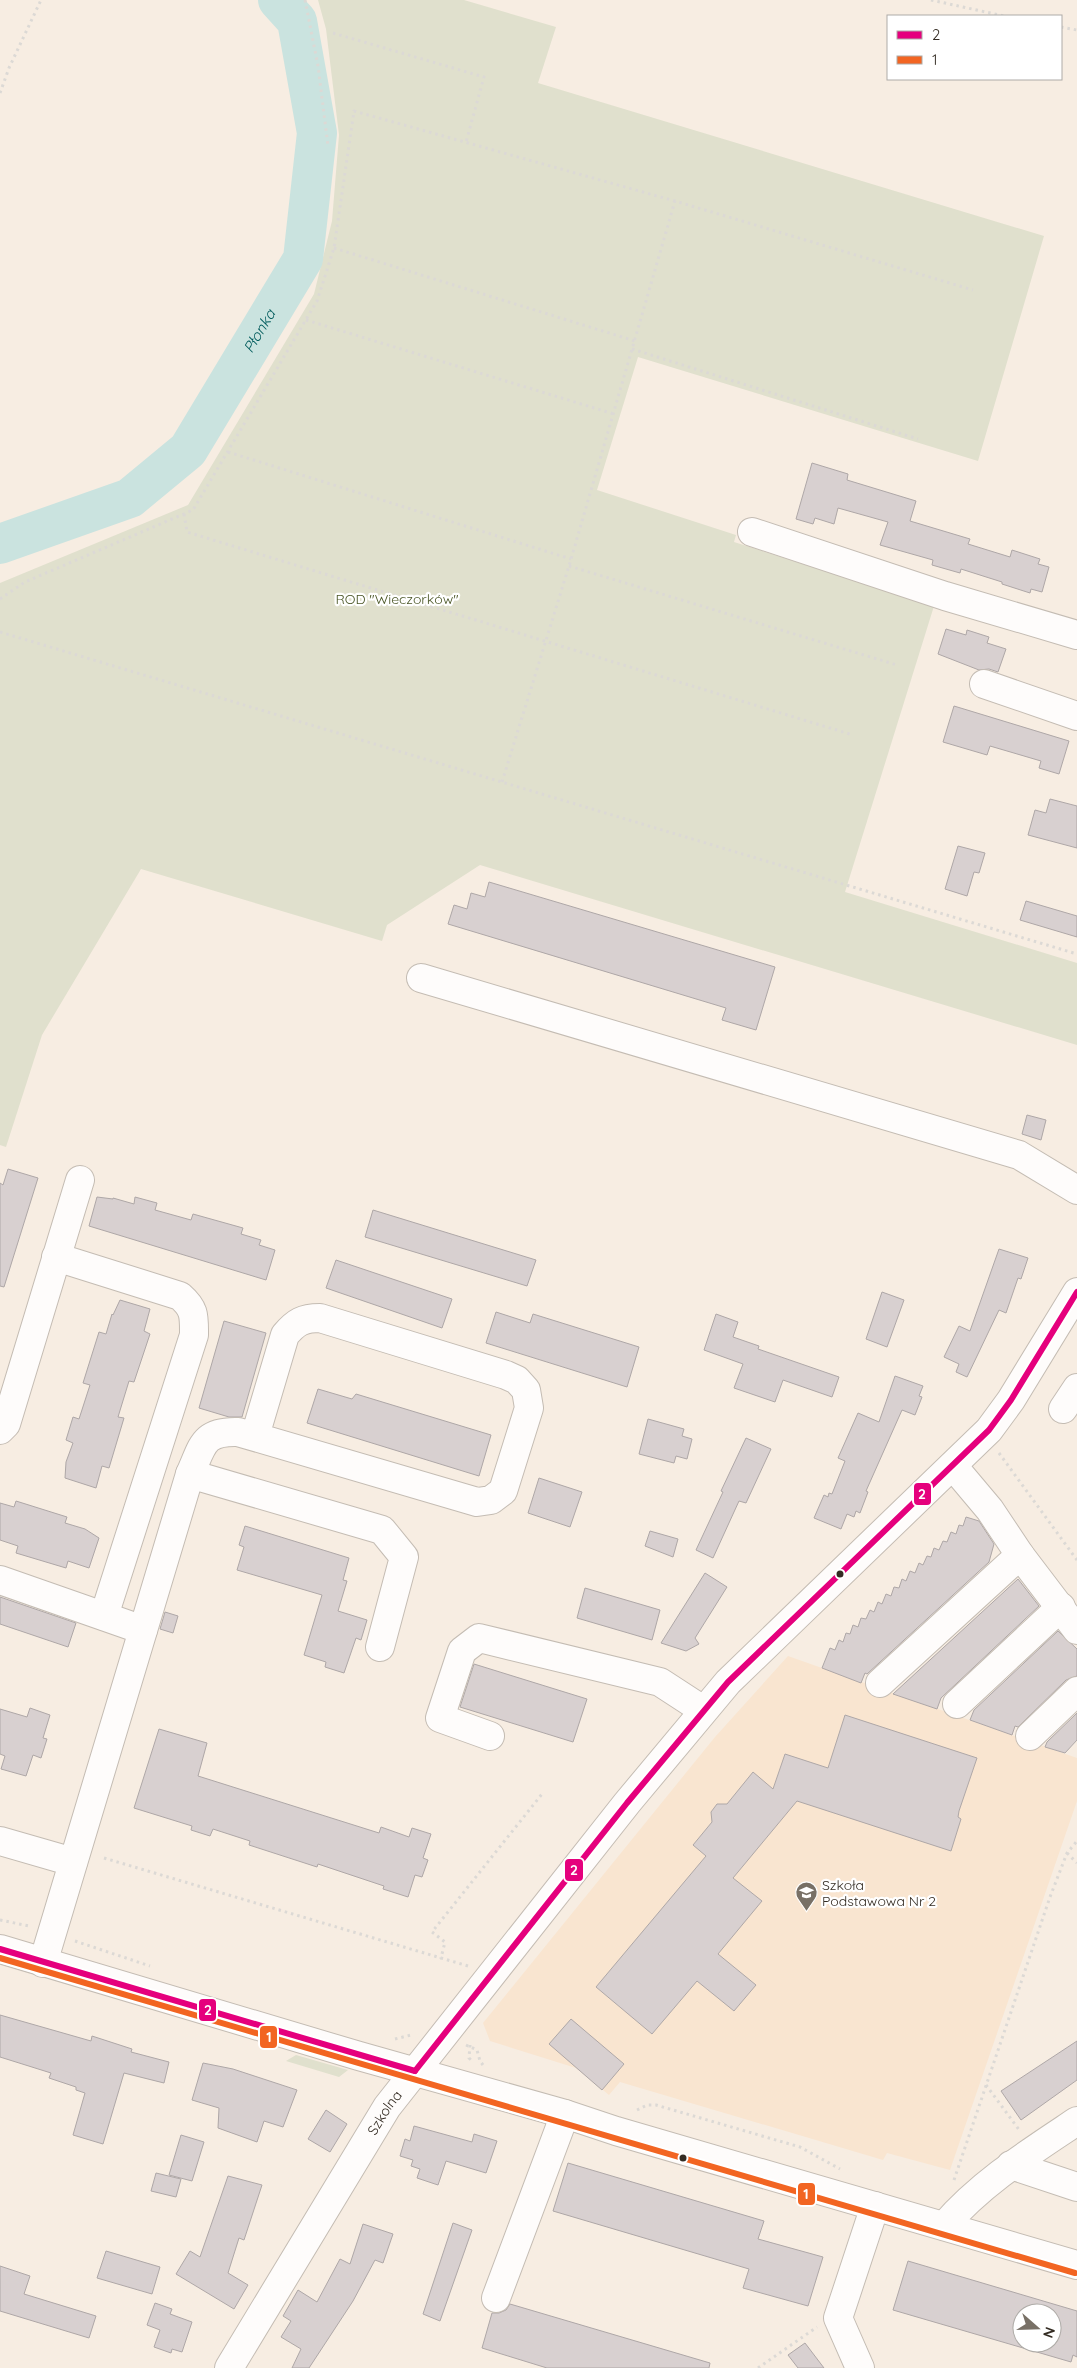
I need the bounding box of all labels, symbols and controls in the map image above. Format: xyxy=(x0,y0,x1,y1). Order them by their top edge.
legend xyxy=(887,15,1062,80)
text: 2 xyxy=(932,25,940,44)
text: 1 xyxy=(932,50,938,69)
water label: Płonka xyxy=(239,305,280,356)
park label: ROD "Wieczorków" xyxy=(335,590,459,608)
line badge: 2 xyxy=(913,1482,932,1506)
text: 2 xyxy=(918,1485,926,1503)
unlabelled marker xyxy=(835,1569,845,1579)
line badge: 2 xyxy=(564,1858,584,1882)
text: 2 xyxy=(570,1861,578,1879)
place label: Szkoła Podstawowa Nr 2 xyxy=(822,1876,936,1910)
school or university icon: Szkoła Podstawowa Nr 2 xyxy=(794,1881,818,1912)
line badge: 2 xyxy=(198,1998,217,2022)
text: 2 xyxy=(204,2001,212,2019)
line badge: 1 xyxy=(259,2025,278,2049)
text: 1 xyxy=(266,2028,272,2046)
street label: Szkolna xyxy=(363,2087,406,2138)
unlabelled marker xyxy=(678,2153,688,2163)
line badge: 1 xyxy=(797,2182,816,2206)
text: 1 xyxy=(803,2185,809,2203)
north arrow xyxy=(1012,2303,1062,2353)
text: N xyxy=(1039,2325,1059,2340)

